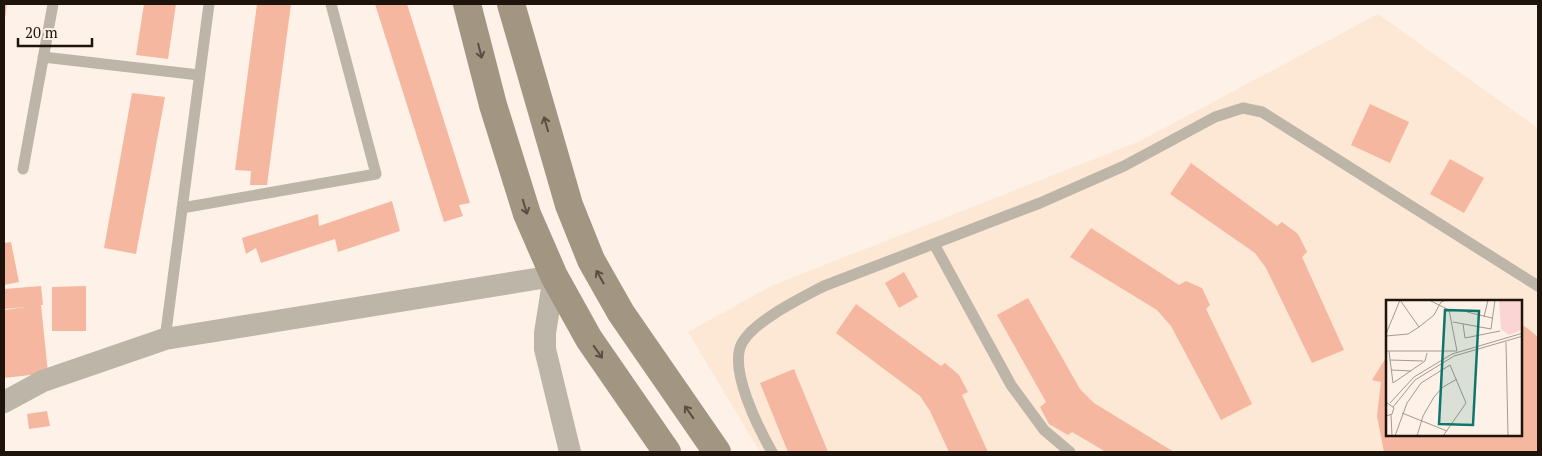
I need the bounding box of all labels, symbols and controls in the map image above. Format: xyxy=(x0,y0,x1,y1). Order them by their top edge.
scale bar xyxy=(18,15,91,47)
text: 20 m xyxy=(25,22,58,42)
one-way arrow xyxy=(475,42,485,58)
one-way arrow xyxy=(540,116,550,132)
one-way arrow xyxy=(520,199,530,215)
one-way arrow xyxy=(595,269,605,284)
inset map xyxy=(1386,300,1522,436)
one-way arrow xyxy=(593,345,603,359)
one-way arrow xyxy=(684,405,694,419)

